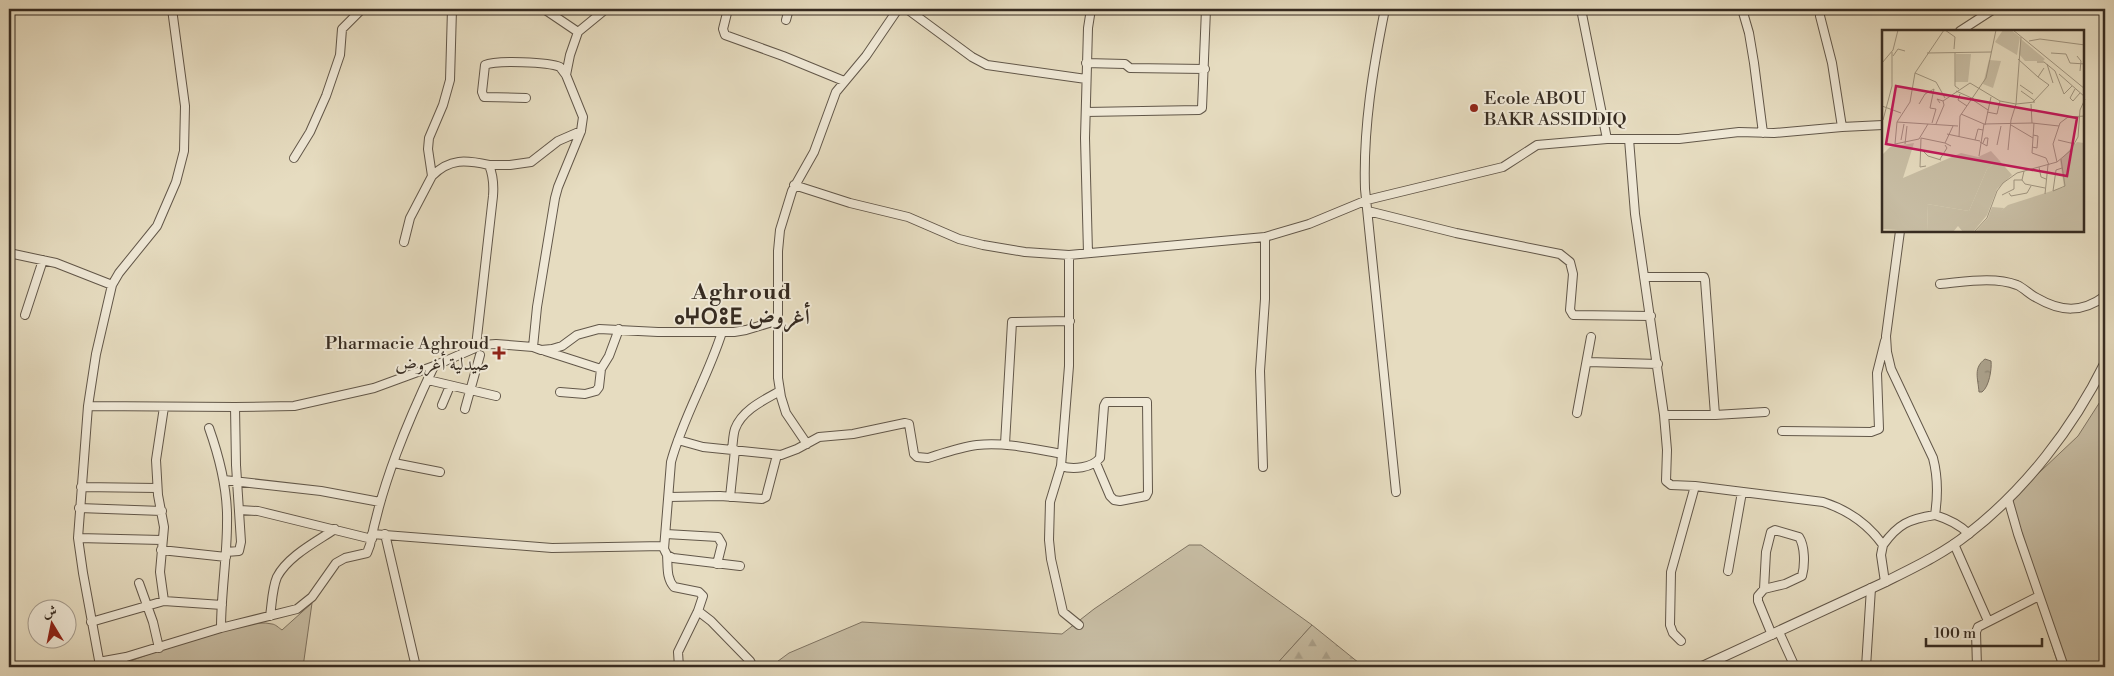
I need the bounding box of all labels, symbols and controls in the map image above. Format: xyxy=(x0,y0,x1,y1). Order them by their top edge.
inset map xyxy=(1882,30,2084,232)
place label: Ecole ABOU BAKR ASSIDDIQ xyxy=(1483,87,1627,131)
marker: Ecole ABOU BAKR ASSIDDIQ xyxy=(1468,102,1480,114)
district label: Aghroud ⴰⵖⵔⵓⴹ أغروض xyxy=(674,279,811,333)
place label: Pharmacie Aghroud صيدلية أغروض xyxy=(325,332,490,377)
marker: Pharmacie Aghroud صيدلية أغروض xyxy=(493,347,505,359)
north arrow xyxy=(28,598,78,648)
text: ش xyxy=(42,602,58,622)
scale bar xyxy=(1926,616,2043,648)
text: 100 m xyxy=(1934,624,1976,643)

